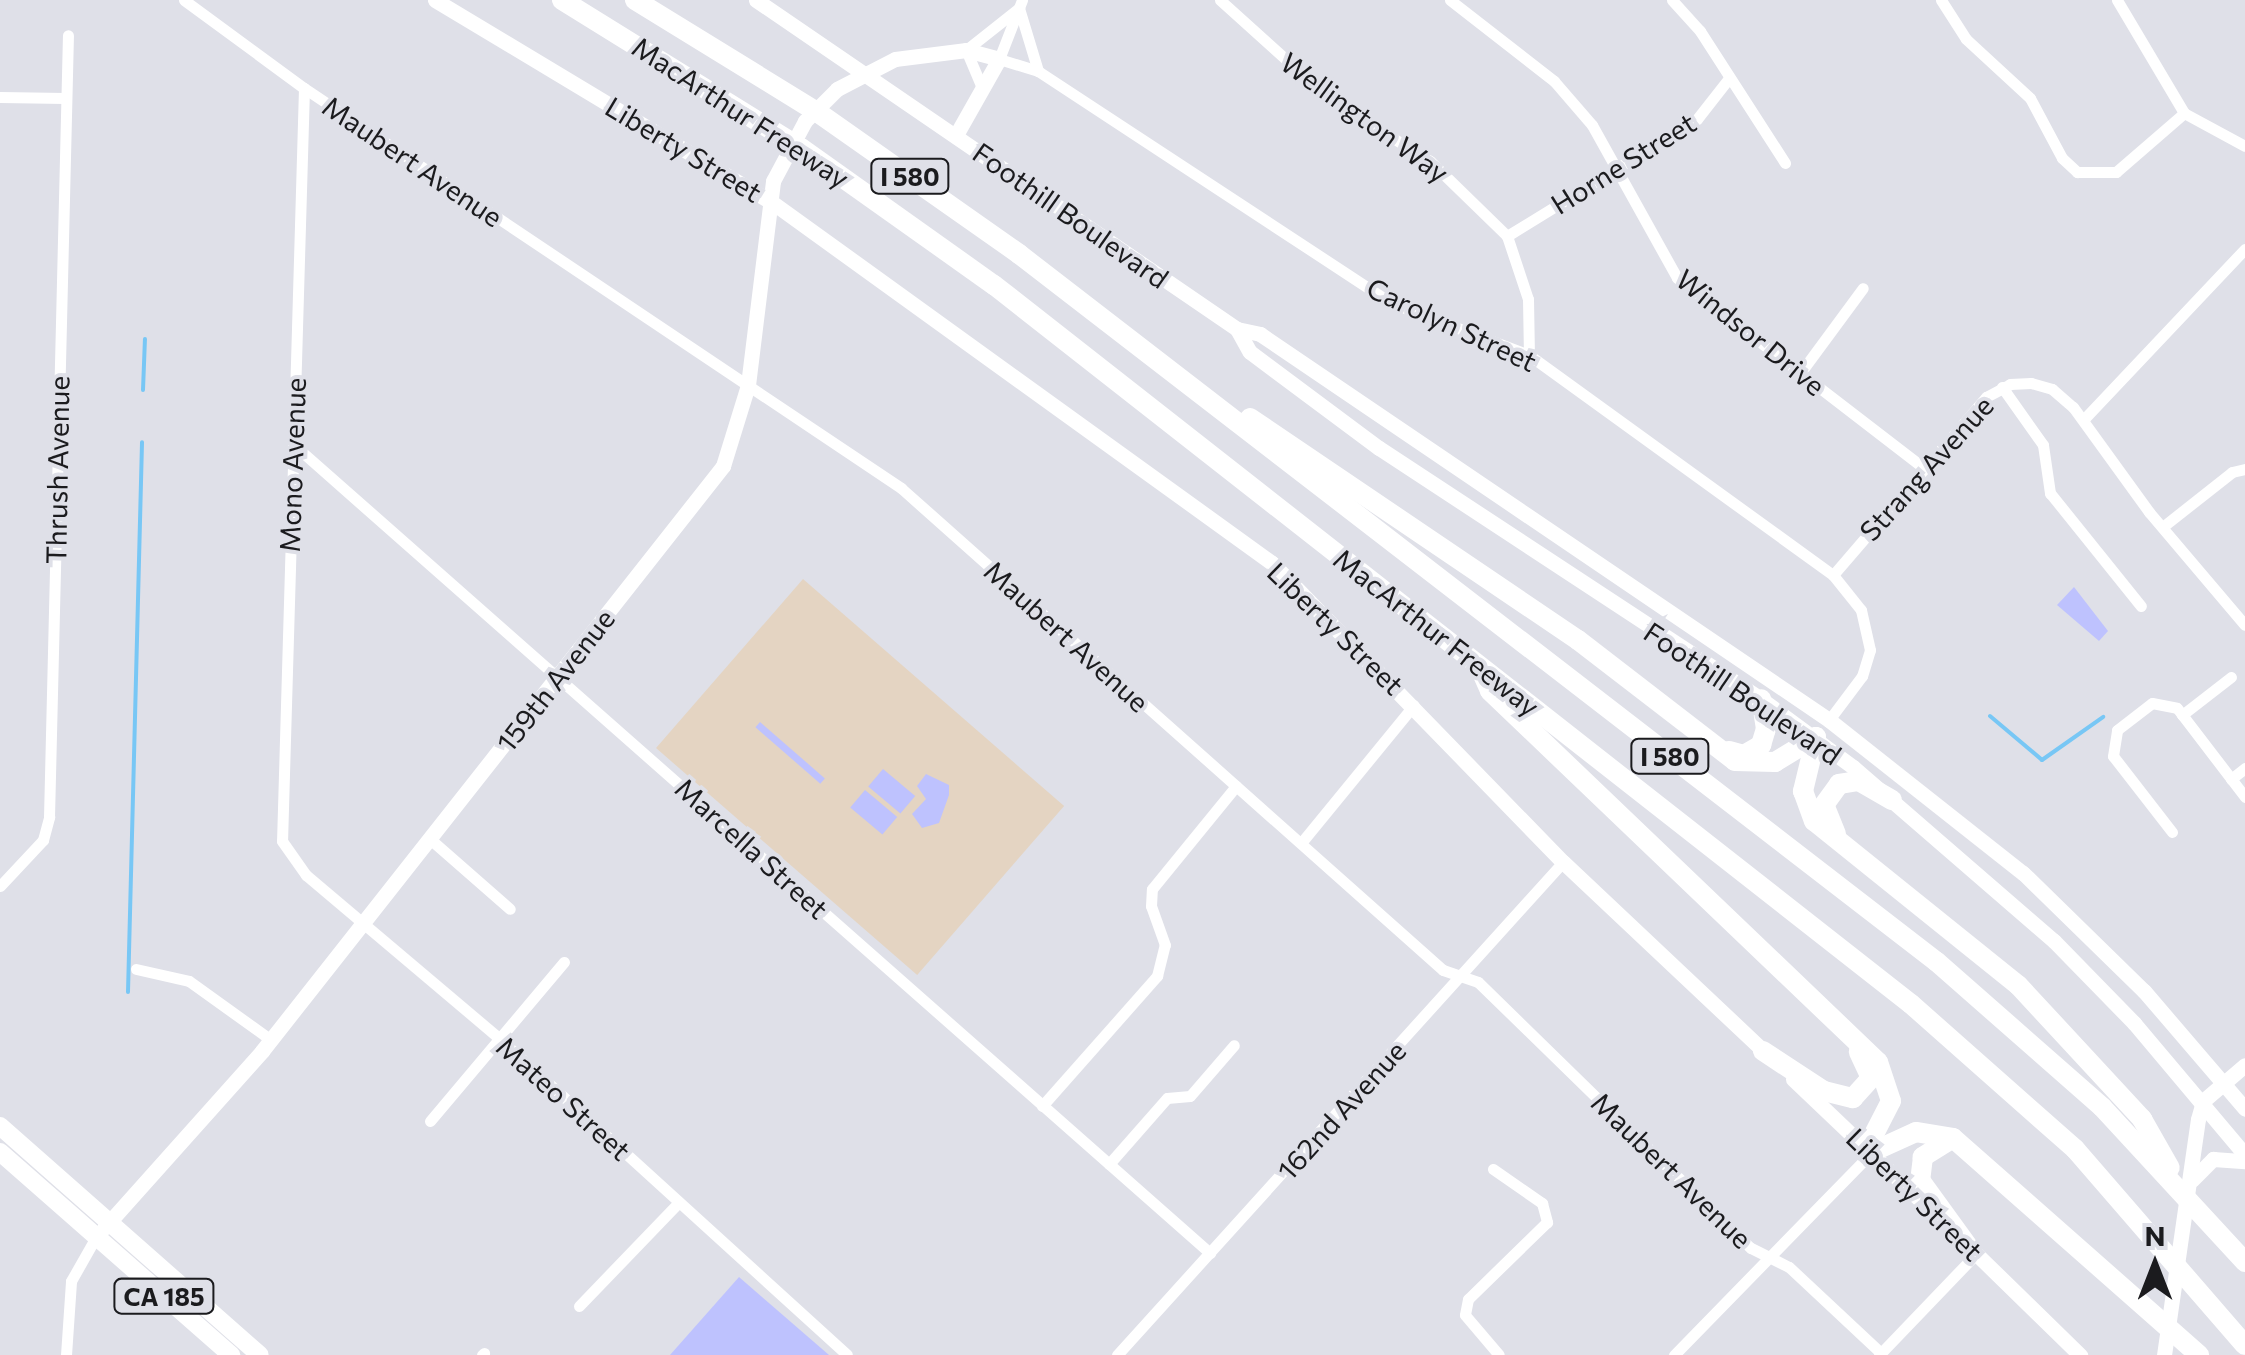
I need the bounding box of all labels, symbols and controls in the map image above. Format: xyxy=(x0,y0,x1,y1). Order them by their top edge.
street label: MacArthur Freeway xyxy=(626,29,856,195)
street label: Wellington Way xyxy=(1274,45,1456,189)
street label: Maubert Avenue xyxy=(317,88,509,234)
street label: Liberty Street xyxy=(600,89,768,209)
street label: Horne Street xyxy=(1544,105,1702,221)
street label: Foothill Boulevard xyxy=(967,135,1175,295)
road number: I 580 xyxy=(870,156,950,196)
street label: Windsor Drive xyxy=(1670,262,1832,402)
street label: Carolyn Street xyxy=(1362,270,1542,378)
street label: Thrush Avenue xyxy=(39,376,75,564)
street label: Mono Avenue xyxy=(272,377,312,553)
street label: Strang Avenue xyxy=(1852,389,2000,547)
street label: MacArthur Freeway xyxy=(1327,541,1547,723)
street label: Maubert Avenue xyxy=(978,553,1156,719)
street label: Liberty Street xyxy=(1261,555,1411,701)
street label: 159th Avenue xyxy=(489,602,621,758)
street label: Foothill Boulevard xyxy=(1638,615,1848,771)
road number: I 580 xyxy=(1630,736,1710,776)
street label: Marcella Street xyxy=(669,771,835,925)
street label: Mateo Street xyxy=(490,1029,638,1167)
street label: 162nd Avenue xyxy=(1270,1034,1412,1186)
street label: Maubert Avenue xyxy=(1585,1085,1759,1255)
street label: Liberty Street xyxy=(1840,1121,1990,1267)
north arrow xyxy=(2105,1215,2205,1315)
text: N xyxy=(2145,1218,2166,1252)
road number: CA 185 xyxy=(111,1276,216,1316)

